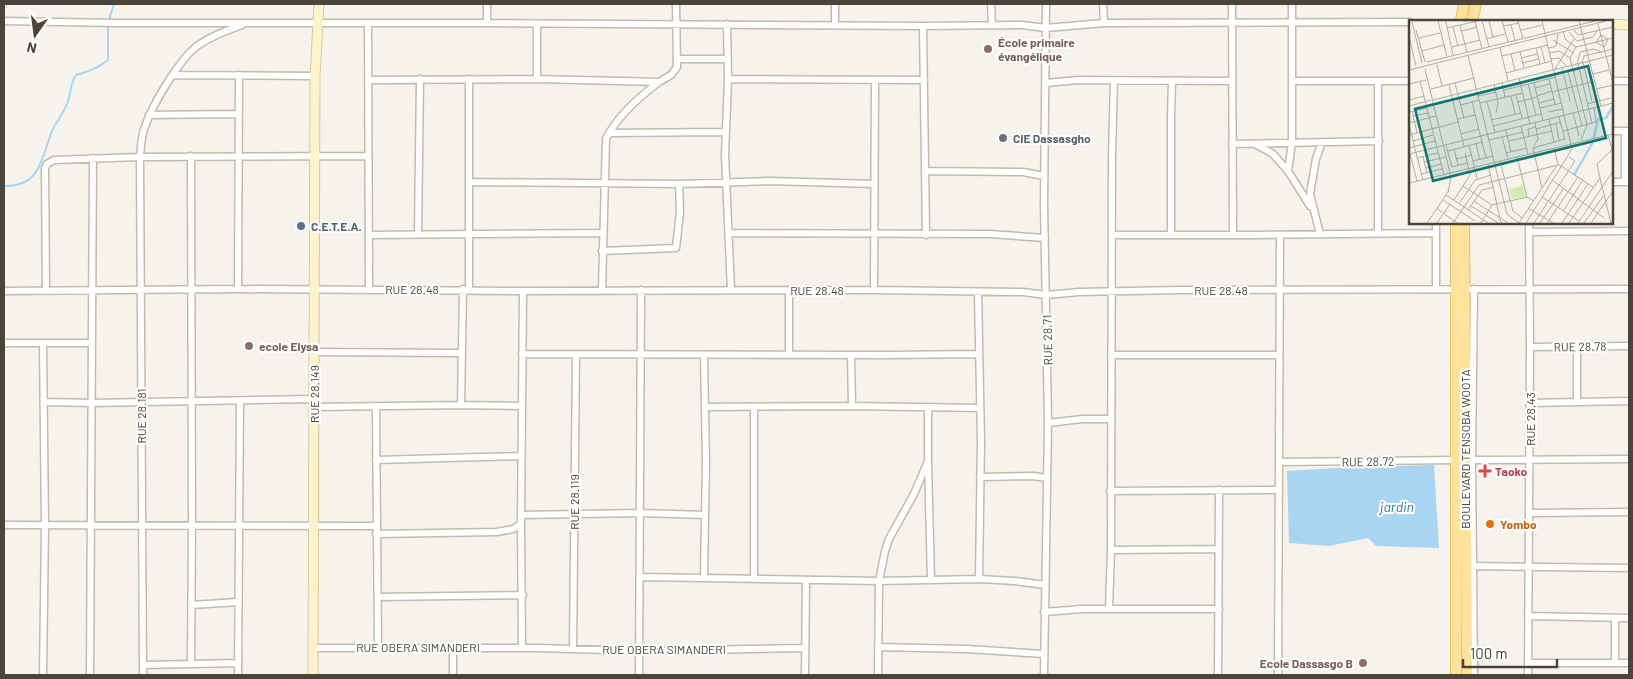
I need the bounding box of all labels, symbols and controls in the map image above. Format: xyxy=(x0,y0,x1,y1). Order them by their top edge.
north arrow xyxy=(10,10,60,60)
inset map xyxy=(1409,20,1613,224)
place label: École primaire évangélique xyxy=(998,35,1075,63)
text: N xyxy=(25,39,38,57)
marker: École primaire évangélique xyxy=(982,43,994,55)
place label: CIE Dassasgho xyxy=(1013,131,1091,145)
marker: CIE Dassasgho xyxy=(997,132,1009,144)
place label: C.E.T.E.A. xyxy=(311,219,362,233)
marker: C.E.T.E.A. xyxy=(295,220,307,232)
street label: RUE 28.48 xyxy=(385,282,439,296)
street label: RUE 28.48 xyxy=(790,283,844,297)
street label: RUE 28.48 xyxy=(1194,283,1248,297)
street label: RUE 28.71 xyxy=(1040,315,1054,365)
place label: ecole Elysa xyxy=(259,339,318,353)
street label: RUE 28.78 xyxy=(1554,339,1606,353)
marker: ecole Elysa xyxy=(243,340,255,352)
street label: RUE 28.149 xyxy=(307,365,321,423)
street label: BOULEVARD TENSOBA WOOTA xyxy=(1458,369,1472,529)
street label: RUE 28.181 xyxy=(134,388,148,444)
street label: RUE 28.43 xyxy=(1523,392,1537,446)
street label: RUE 28.72 xyxy=(1341,454,1395,468)
place label: Taoko xyxy=(1495,464,1527,478)
marker: Taoko xyxy=(1479,465,1491,477)
street label: RUE 28.119 xyxy=(567,474,581,530)
water label: jardin xyxy=(1378,498,1414,515)
place label: Yombo xyxy=(1500,517,1537,531)
marker: Yombo xyxy=(1484,518,1496,530)
scale bar xyxy=(1463,636,1557,668)
street label: RUE OBERA SIMANDERI xyxy=(356,640,480,654)
street label: RUE OBERA SIMANDERI xyxy=(602,642,726,656)
text: 100 m xyxy=(1470,644,1508,662)
place label: Ecole Dassasgo B xyxy=(1260,656,1353,670)
marker: Ecole Dassasgo B xyxy=(1357,657,1369,669)

